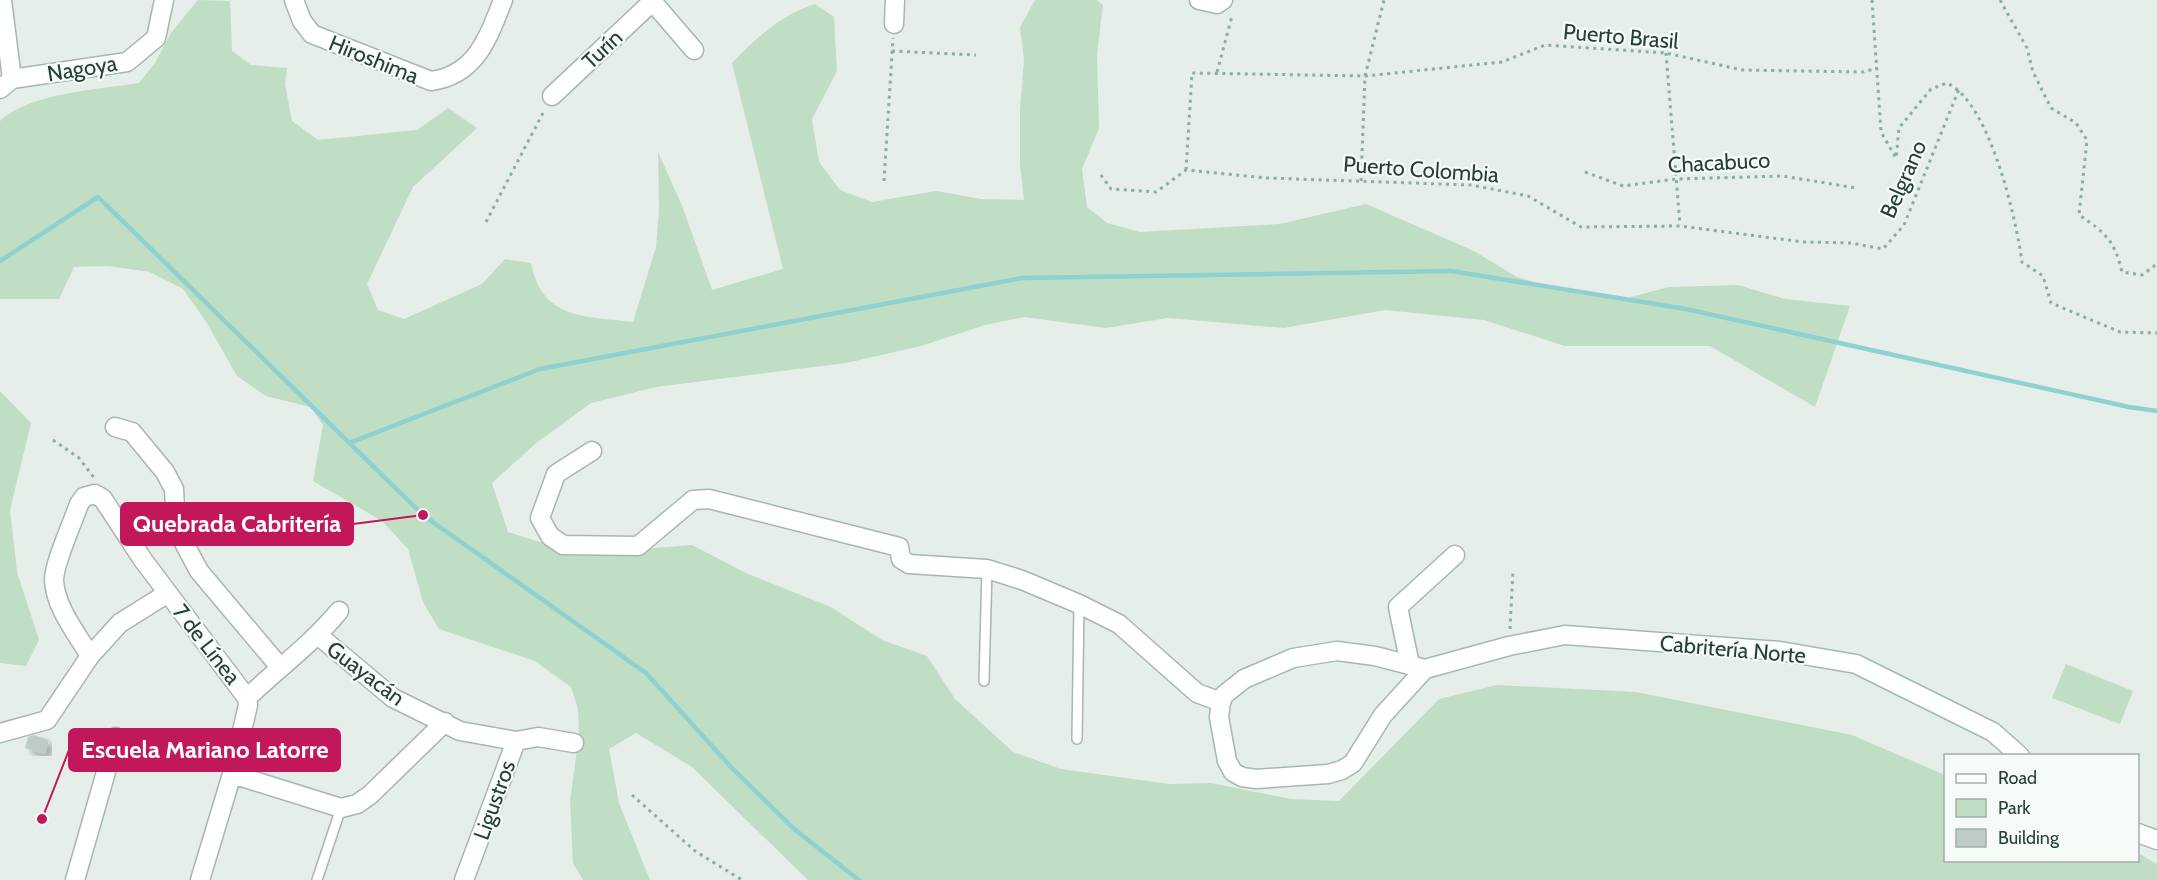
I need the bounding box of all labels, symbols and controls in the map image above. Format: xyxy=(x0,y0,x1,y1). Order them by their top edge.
street label: Puerto Brasil xyxy=(1562,18,1681,55)
street label: Turín xyxy=(577,24,628,75)
street label: Hiroshima xyxy=(325,29,423,90)
street label: Nagoya xyxy=(45,50,119,87)
street label: Belgrano xyxy=(1874,136,1933,222)
street label: Chacabuco xyxy=(1667,146,1771,179)
street label: Puerto Colombia xyxy=(1342,151,1500,188)
callout: Quebrada Cabritería xyxy=(121,503,353,545)
text: Quebrada Cabritería xyxy=(133,509,341,538)
street label: 7 de Línea xyxy=(167,599,247,690)
street label: Cabritería Norte xyxy=(1659,630,1807,669)
street label: Guayacán xyxy=(321,635,410,711)
callout: Escuela Mariano Latorre xyxy=(69,729,340,771)
text: Escuela Mariano Latorre xyxy=(81,735,329,764)
legend xyxy=(1944,754,2139,862)
street label: Ligustros xyxy=(468,757,521,844)
text: Road xyxy=(1998,767,2037,789)
text: Park xyxy=(1998,797,2031,819)
text: Building xyxy=(1998,827,2060,849)

